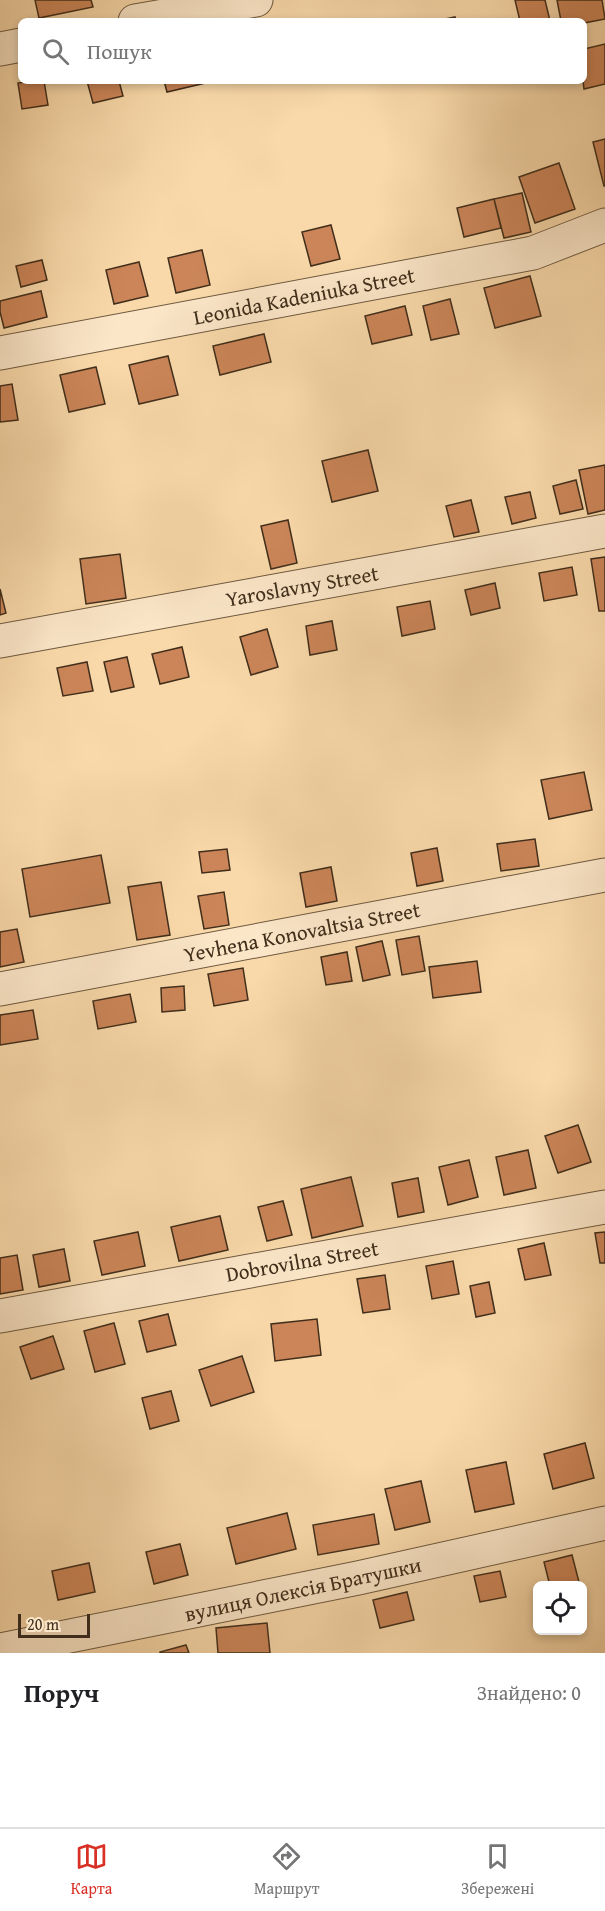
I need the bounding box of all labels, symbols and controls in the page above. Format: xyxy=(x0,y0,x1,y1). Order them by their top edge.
search box xyxy=(18,18,587,84)
icon: search xyxy=(39,35,72,68)
text: Пошук xyxy=(87,35,152,67)
street label: Leonida Kadeniuka Street xyxy=(191,259,418,333)
street label: Yaroslavny Street xyxy=(223,557,381,615)
street label: Yevhena Konovaltsia Street xyxy=(181,894,423,970)
street label: Dobrovilna Street xyxy=(223,1232,381,1290)
street label: вулиця Олексія Братушки xyxy=(182,1549,424,1629)
map controls xyxy=(533,1581,587,1635)
button: locate xyxy=(533,1581,587,1635)
scale bar xyxy=(18,1611,90,1638)
text: 20 m xyxy=(27,1612,59,1636)
text: Поруч xyxy=(24,1673,99,1712)
text: Знайдено: 0 xyxy=(477,1678,581,1707)
tab: Карта xyxy=(71,1840,112,1900)
tab: Маршрут xyxy=(254,1840,319,1900)
tab: Збережені xyxy=(461,1840,534,1900)

